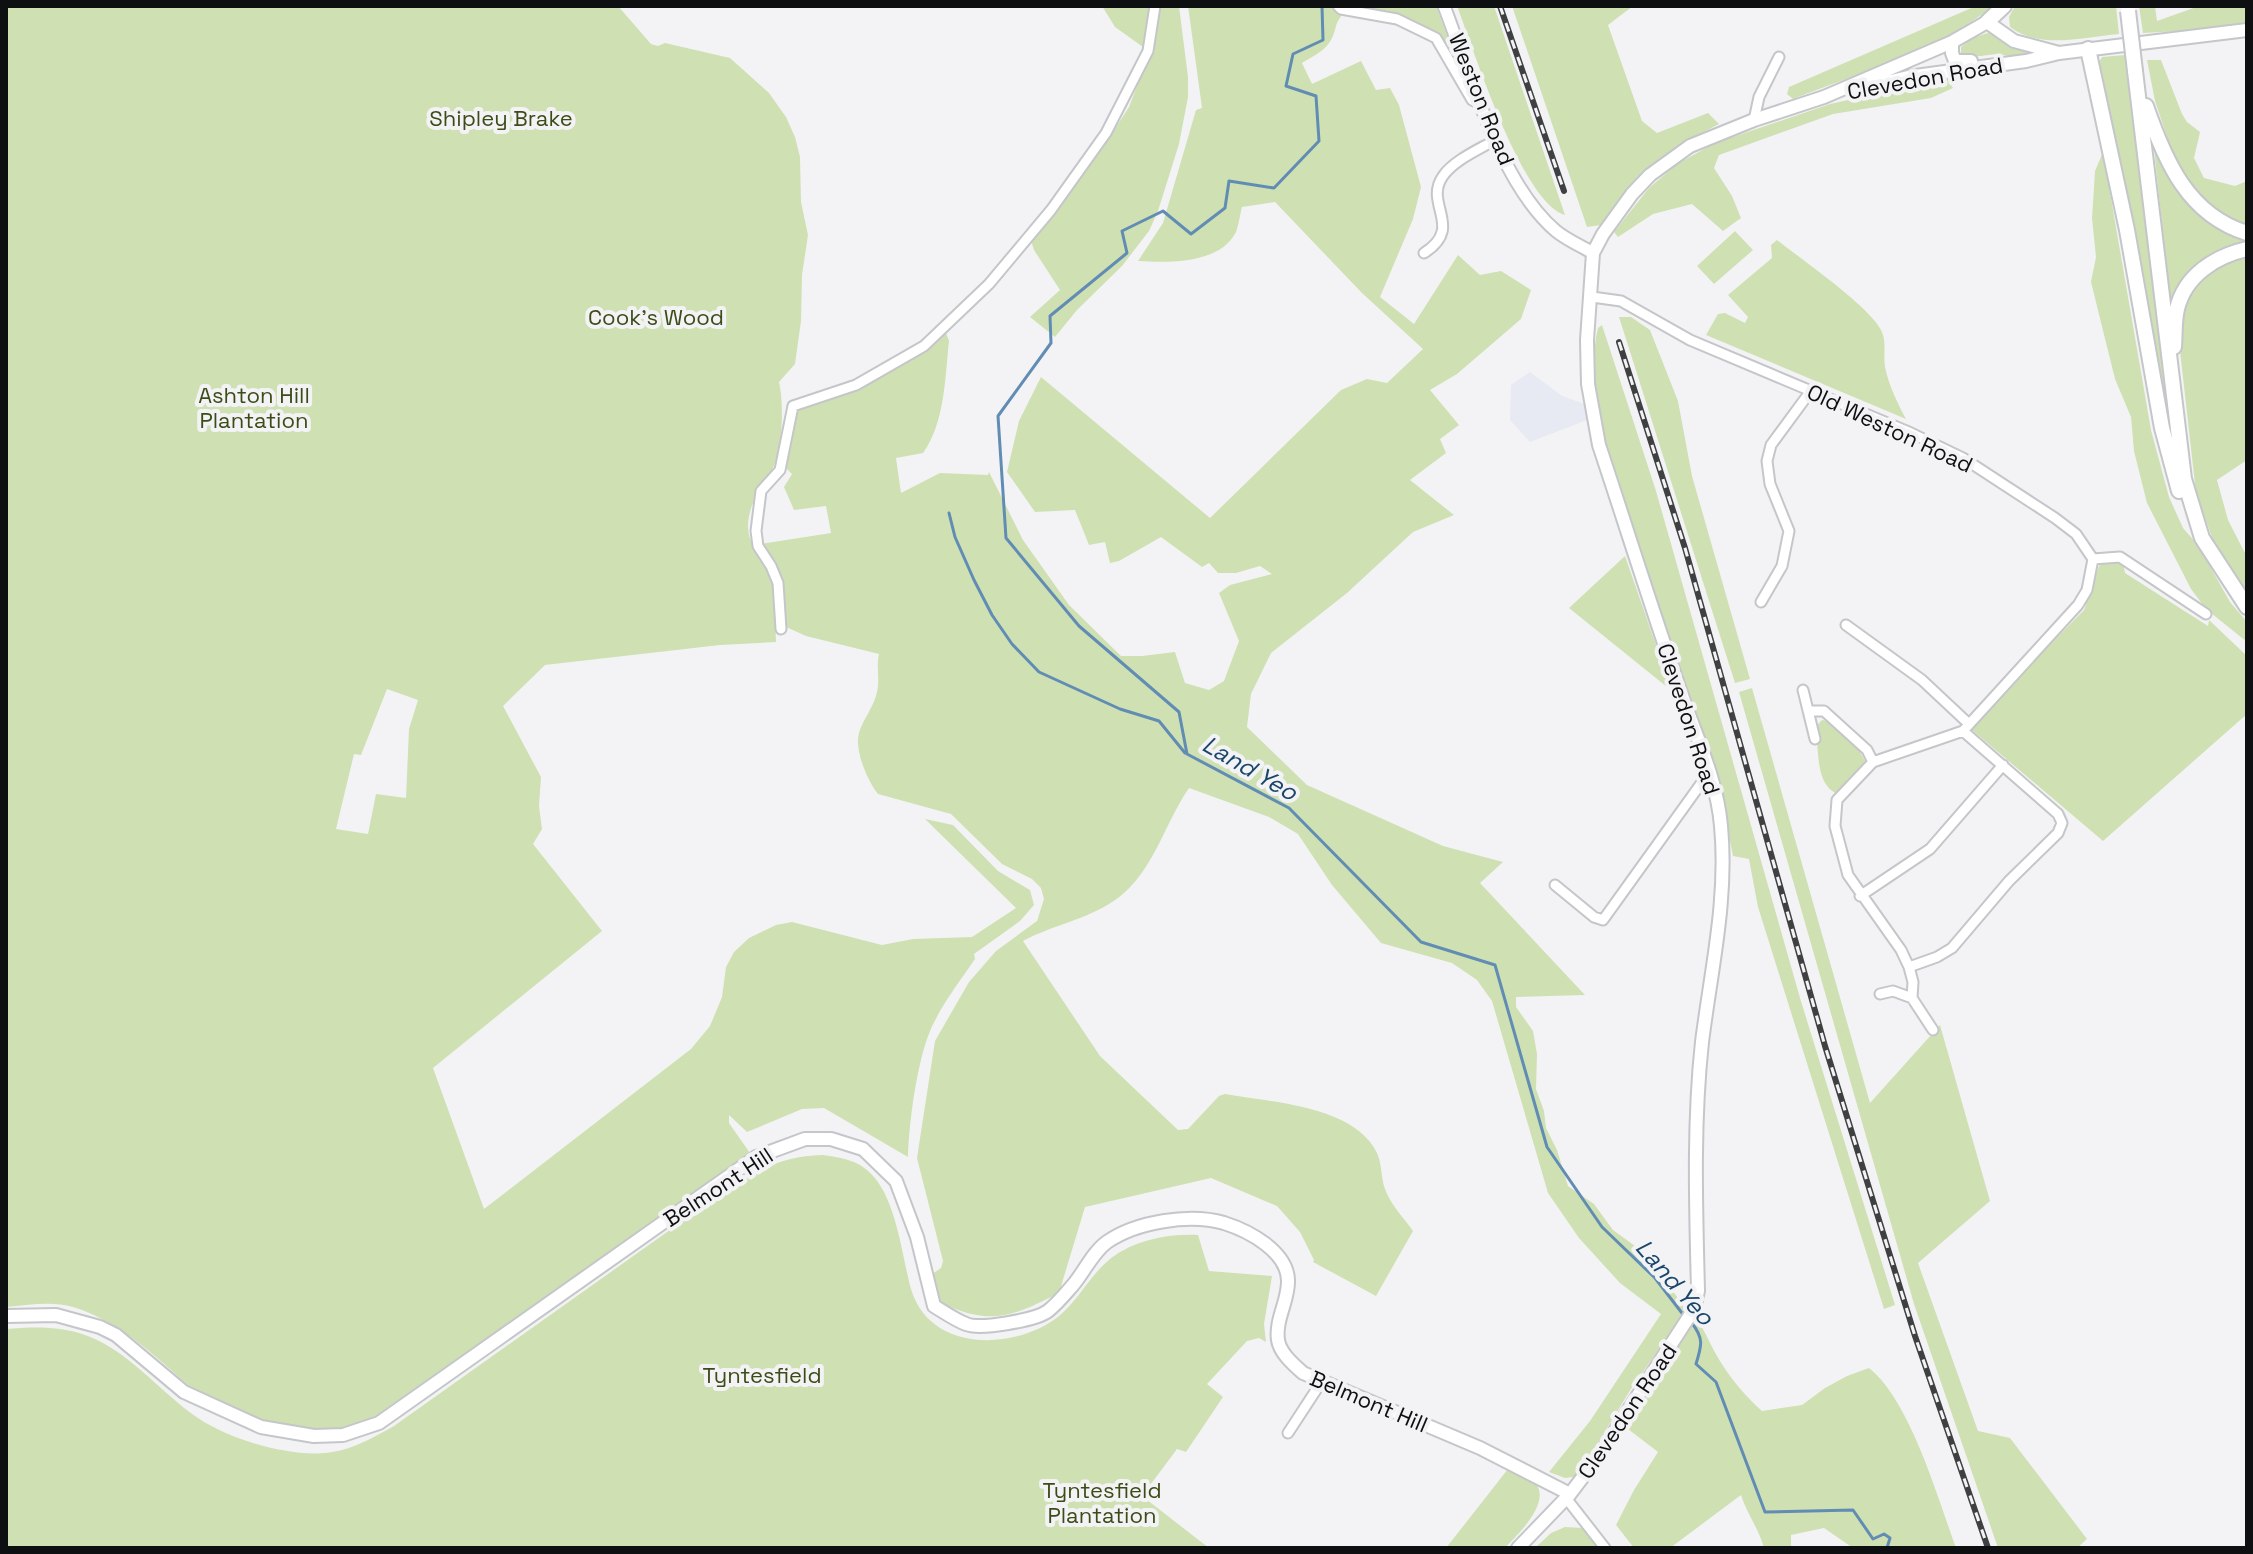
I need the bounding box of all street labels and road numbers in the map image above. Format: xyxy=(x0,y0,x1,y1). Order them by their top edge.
street label: Weston Road xyxy=(1443,29,1521,169)
street label: Clevedon Road xyxy=(1845,51,2005,105)
street label: Old Weston Road xyxy=(1803,377,1977,479)
street label: Clevedon Road xyxy=(1651,640,1727,798)
street label: Belmont Hill xyxy=(658,1141,778,1233)
street label: Clevedon Road xyxy=(1571,1338,1683,1484)
street label: Belmont Hill xyxy=(1306,1364,1432,1438)

